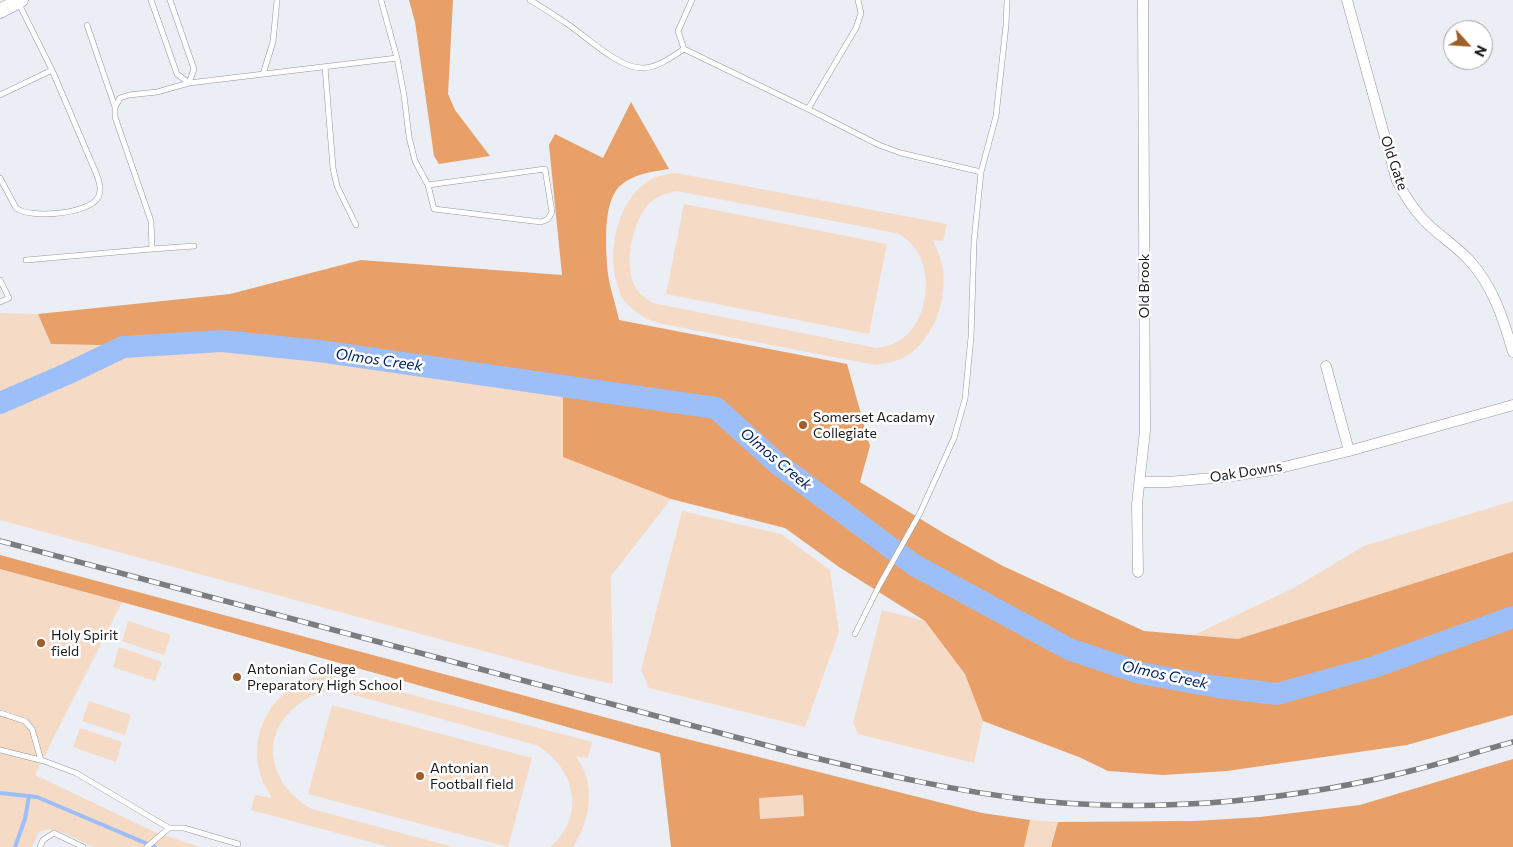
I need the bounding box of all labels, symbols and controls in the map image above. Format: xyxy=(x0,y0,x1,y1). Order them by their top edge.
north arrow xyxy=(1443,20,1493,70)
text: N xyxy=(1471,43,1491,60)
street label: Old Gate xyxy=(1377,134,1411,192)
street label: Old Brook xyxy=(1136,254,1152,318)
water label: Olmos Creek xyxy=(334,345,424,375)
place label: Somerset Acadamy Collegiate xyxy=(813,409,935,442)
marker: Somerset Acadamy Collegiate xyxy=(797,419,809,431)
water label: Olmos Creek xyxy=(737,424,815,494)
street label: Oak Downs xyxy=(1209,458,1283,486)
place label: Holy Spirit field xyxy=(51,627,118,660)
marker: Holy Spirit field xyxy=(35,637,47,649)
water label: Olmos Creek xyxy=(1120,657,1210,693)
place label: Antonian College Preparatory High School xyxy=(247,661,402,694)
marker: Antonian College Preparatory High School xyxy=(231,671,243,683)
place label: Antonian Football field xyxy=(430,760,514,792)
marker: Antonian Football field xyxy=(414,770,426,782)

